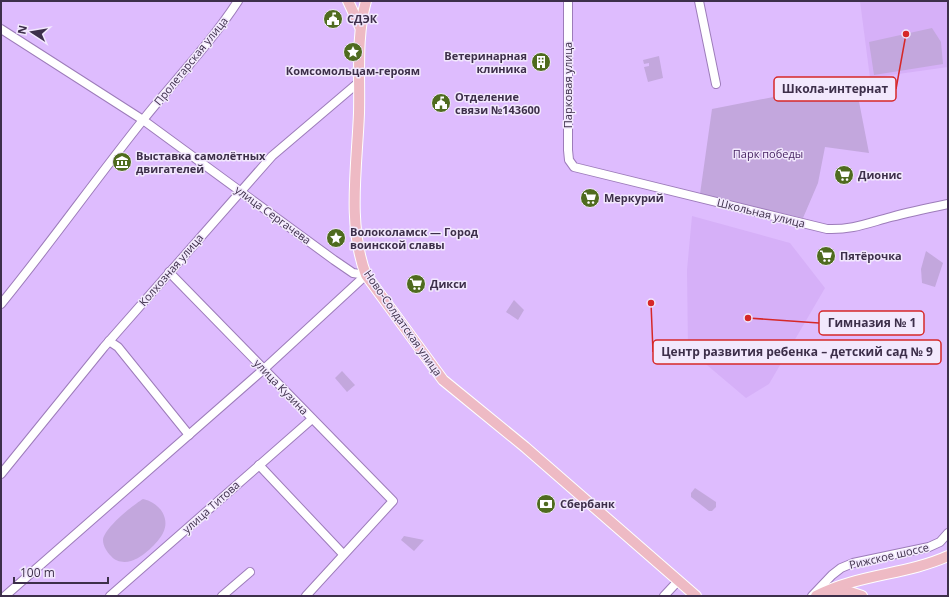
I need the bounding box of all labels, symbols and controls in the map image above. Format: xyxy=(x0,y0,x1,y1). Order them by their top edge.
public building icon: СДЭК xyxy=(322,8,344,30)
place label: СДЭК xyxy=(347,11,378,26)
north arrow xyxy=(12,12,52,52)
street label: Пролетарская улица xyxy=(150,13,231,108)
text: N xyxy=(13,24,30,36)
place icon: Комсомольцам-героям xyxy=(342,41,364,63)
street label: Парковая улица xyxy=(560,42,575,128)
place label: Ветеринарная клиника xyxy=(444,48,527,76)
building icon: Ветеринарная клиника xyxy=(530,51,552,73)
place label: Комсомольцам-героям xyxy=(286,63,420,78)
callout: Школа-интернат xyxy=(774,77,896,101)
text: Школа-интернат xyxy=(782,80,889,97)
place label: Отделение связи №143600 xyxy=(455,89,540,117)
public building icon: Отделение связи №143600 xyxy=(430,92,452,114)
park label: Парк победы xyxy=(733,146,803,161)
place label: Выставка самолётных двигателей xyxy=(136,148,266,176)
museum icon: Выставка самолётных двигателей xyxy=(111,151,133,173)
supermarket icon: Дионис xyxy=(833,164,855,186)
place label: Дионис xyxy=(858,167,902,182)
street label: улица Сергачева xyxy=(232,182,314,247)
supermarket icon: Меркурий xyxy=(579,187,601,209)
place label: Меркурий xyxy=(604,190,664,205)
street label: Школьная улица xyxy=(716,194,807,231)
place label: Волоколамск — Город воинской славы xyxy=(350,224,479,252)
place icon: Волоколамск — Город воинской славы xyxy=(325,227,347,249)
street label: Колхозная улица xyxy=(135,230,206,309)
supermarket icon: Пятёрочка xyxy=(815,245,837,267)
place label: Пятёрочка xyxy=(840,248,902,263)
street label: Ново-Солдатская улица xyxy=(361,267,446,379)
supermarket icon: Дикси xyxy=(405,273,427,295)
place label: Дикси xyxy=(430,276,467,291)
callout: Гимназия № 1 xyxy=(819,311,924,335)
text: Гимназия № 1 xyxy=(828,314,916,331)
callout: Центр развития ребенка – детский сад № 9 xyxy=(653,340,941,364)
text: Центр развития ребенка – детский сад № 9 xyxy=(661,343,933,360)
street label: улица Кузина xyxy=(251,355,312,418)
street label: улица Титова xyxy=(179,477,242,536)
bank icon: Сбербанк xyxy=(535,493,557,515)
place label: Сбербанк xyxy=(560,496,615,511)
street label: Рижское шоссе xyxy=(848,539,930,572)
scale bar xyxy=(14,559,108,585)
text: 100 m xyxy=(20,564,55,581)

